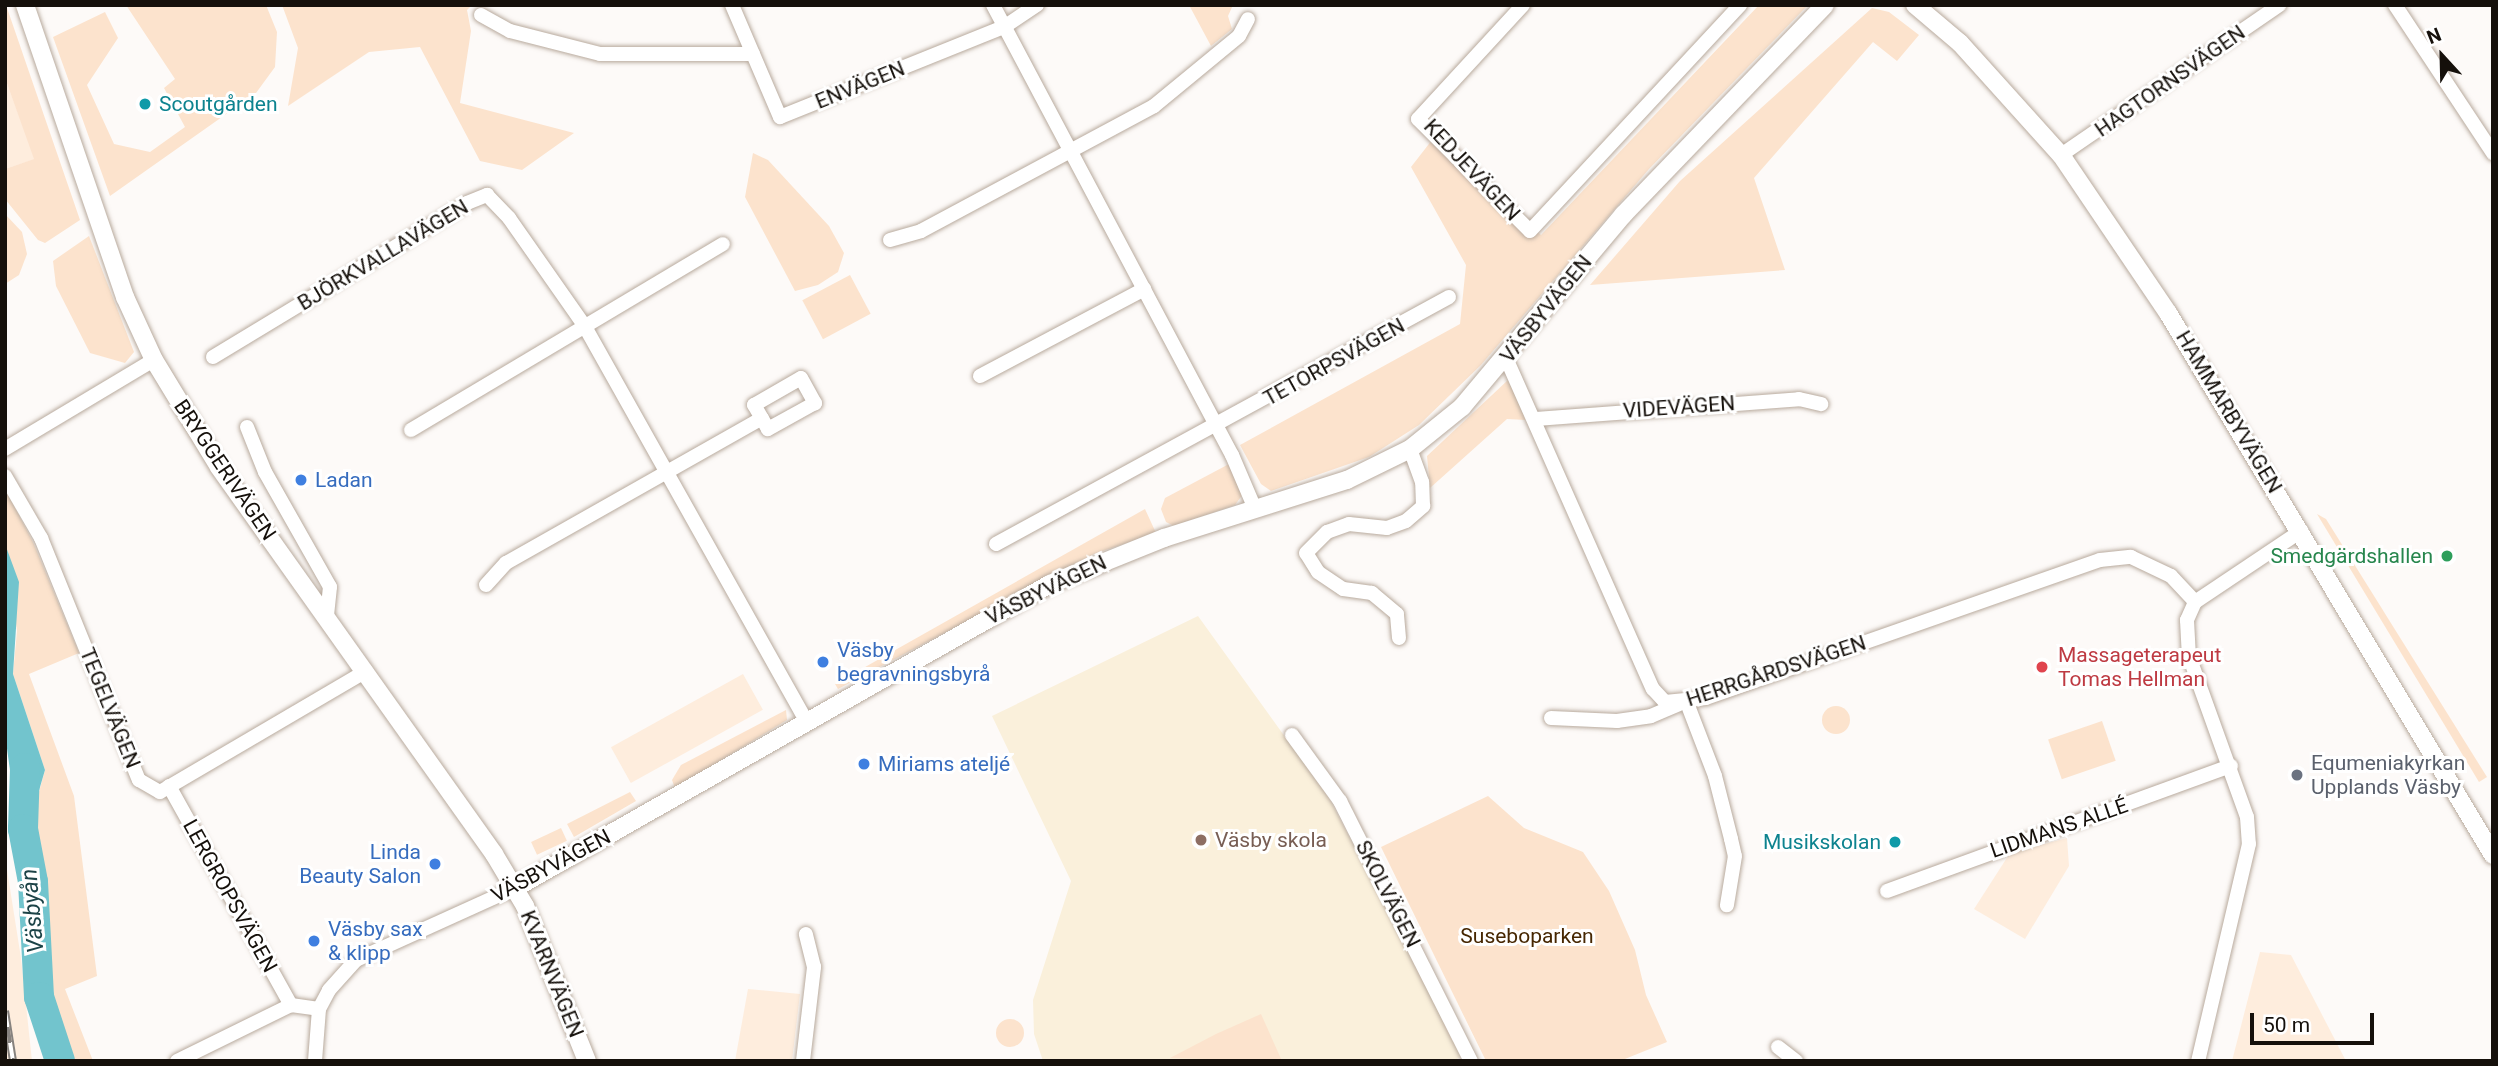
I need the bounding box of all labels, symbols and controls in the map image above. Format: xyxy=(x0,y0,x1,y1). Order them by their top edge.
street label: HAGTORNSVÄGEN xyxy=(2090,20,2250,142)
north arrow xyxy=(2407,21,2477,91)
text: N xyxy=(2423,23,2444,49)
street label: ENVÄGEN xyxy=(812,56,908,114)
place label: Scoutgården xyxy=(159,91,278,117)
marker: Scoutgården xyxy=(137,96,153,112)
street label: KEDJEVÄGEN xyxy=(1419,114,1525,226)
street label: BJÖRKVALLAVÄGEN xyxy=(293,194,473,316)
street label: VÄSBYVÄGEN xyxy=(1495,250,1597,368)
street label: TETORPSVÄGEN xyxy=(1259,313,1409,411)
street label: HAMMARBYVÄGEN xyxy=(2171,326,2287,498)
street label: VIDEVÄGEN xyxy=(1622,391,1736,423)
street label: BRYGGERIVÄGEN xyxy=(169,395,281,545)
place label: Ladan xyxy=(315,467,373,493)
marker: Ladan xyxy=(293,472,309,488)
place label: Smedgärdshallen xyxy=(2270,543,2433,569)
marker: Smedgärdshallen xyxy=(2439,548,2455,564)
street label: VÄSBYVÄGEN xyxy=(981,550,1111,630)
street label: HERRGÅRDSVÄGEN xyxy=(1683,630,1869,712)
place label: Väsby begravningsbyrå xyxy=(837,637,991,687)
place label: Massageterapeut Tomas Hellman xyxy=(2058,642,2221,692)
street label: TEGELVÄGEN xyxy=(74,644,146,772)
marker: Väsby begravningsbyrå xyxy=(815,654,831,670)
marker: Massageterapeut Tomas Hellman xyxy=(2032,657,2052,677)
place label: Equmeniakyrkan Upplands Väsby xyxy=(2311,750,2465,800)
place label: Miriams ateljé xyxy=(878,751,1010,777)
marker: Miriams ateljé xyxy=(856,756,872,772)
marker: Equmeniakyrkan Upplands Väsby xyxy=(2289,767,2305,783)
street label: LIDMANS ALLÉ xyxy=(1987,793,2131,863)
street label: LERGROPSVÄGEN xyxy=(178,815,282,977)
street label: VÄSBYVÄGEN xyxy=(487,824,615,908)
place label: Väsby skola xyxy=(1215,827,1327,853)
place label: Musikskolan xyxy=(1763,829,1881,855)
marker: Väsby skola xyxy=(1193,832,1209,848)
marker: Musikskolan xyxy=(1887,834,1903,850)
street label: SKOLVÄGEN xyxy=(1350,836,1426,952)
place label: Linda Beauty Salon xyxy=(299,839,421,889)
marker: Linda Beauty Salon xyxy=(427,856,443,872)
water label: Väsbyån xyxy=(16,868,50,954)
street label: KVARNVÄGEN xyxy=(515,907,589,1041)
place label: Väsby sax & klipp xyxy=(328,916,423,966)
park label: Suseboparken xyxy=(1460,923,1594,949)
marker: Väsby sax & klipp xyxy=(306,933,322,949)
scale bar xyxy=(2253,1000,2377,1044)
text: 50 m xyxy=(2263,1013,2310,1037)

